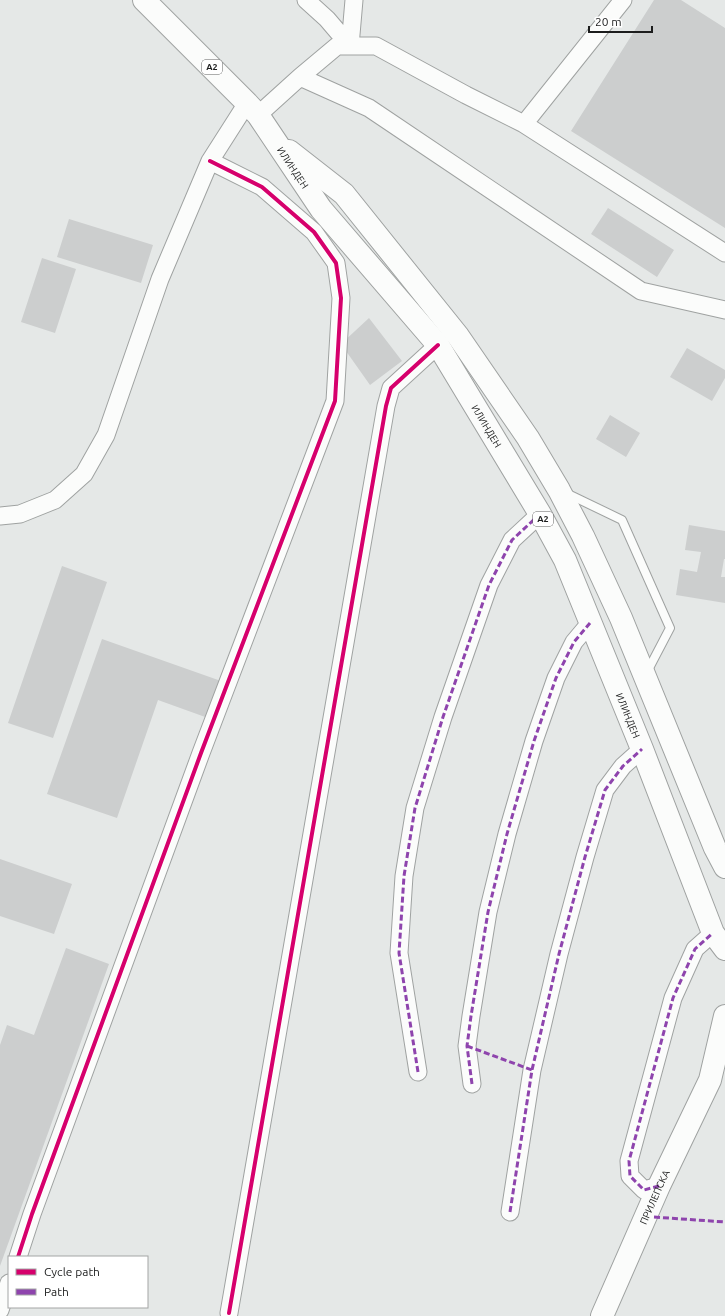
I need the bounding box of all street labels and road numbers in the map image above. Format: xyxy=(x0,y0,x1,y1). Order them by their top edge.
road number: A2 xyxy=(202,60,222,74)
street label: ИЛИНДЕН xyxy=(275,144,311,190)
street label: ИЛИНДЕН xyxy=(470,403,504,449)
road number: A2 xyxy=(533,512,553,526)
street label: ИЛИНДЕН xyxy=(614,691,642,740)
street label: ПРИЛЕПСКА xyxy=(637,1168,672,1226)

